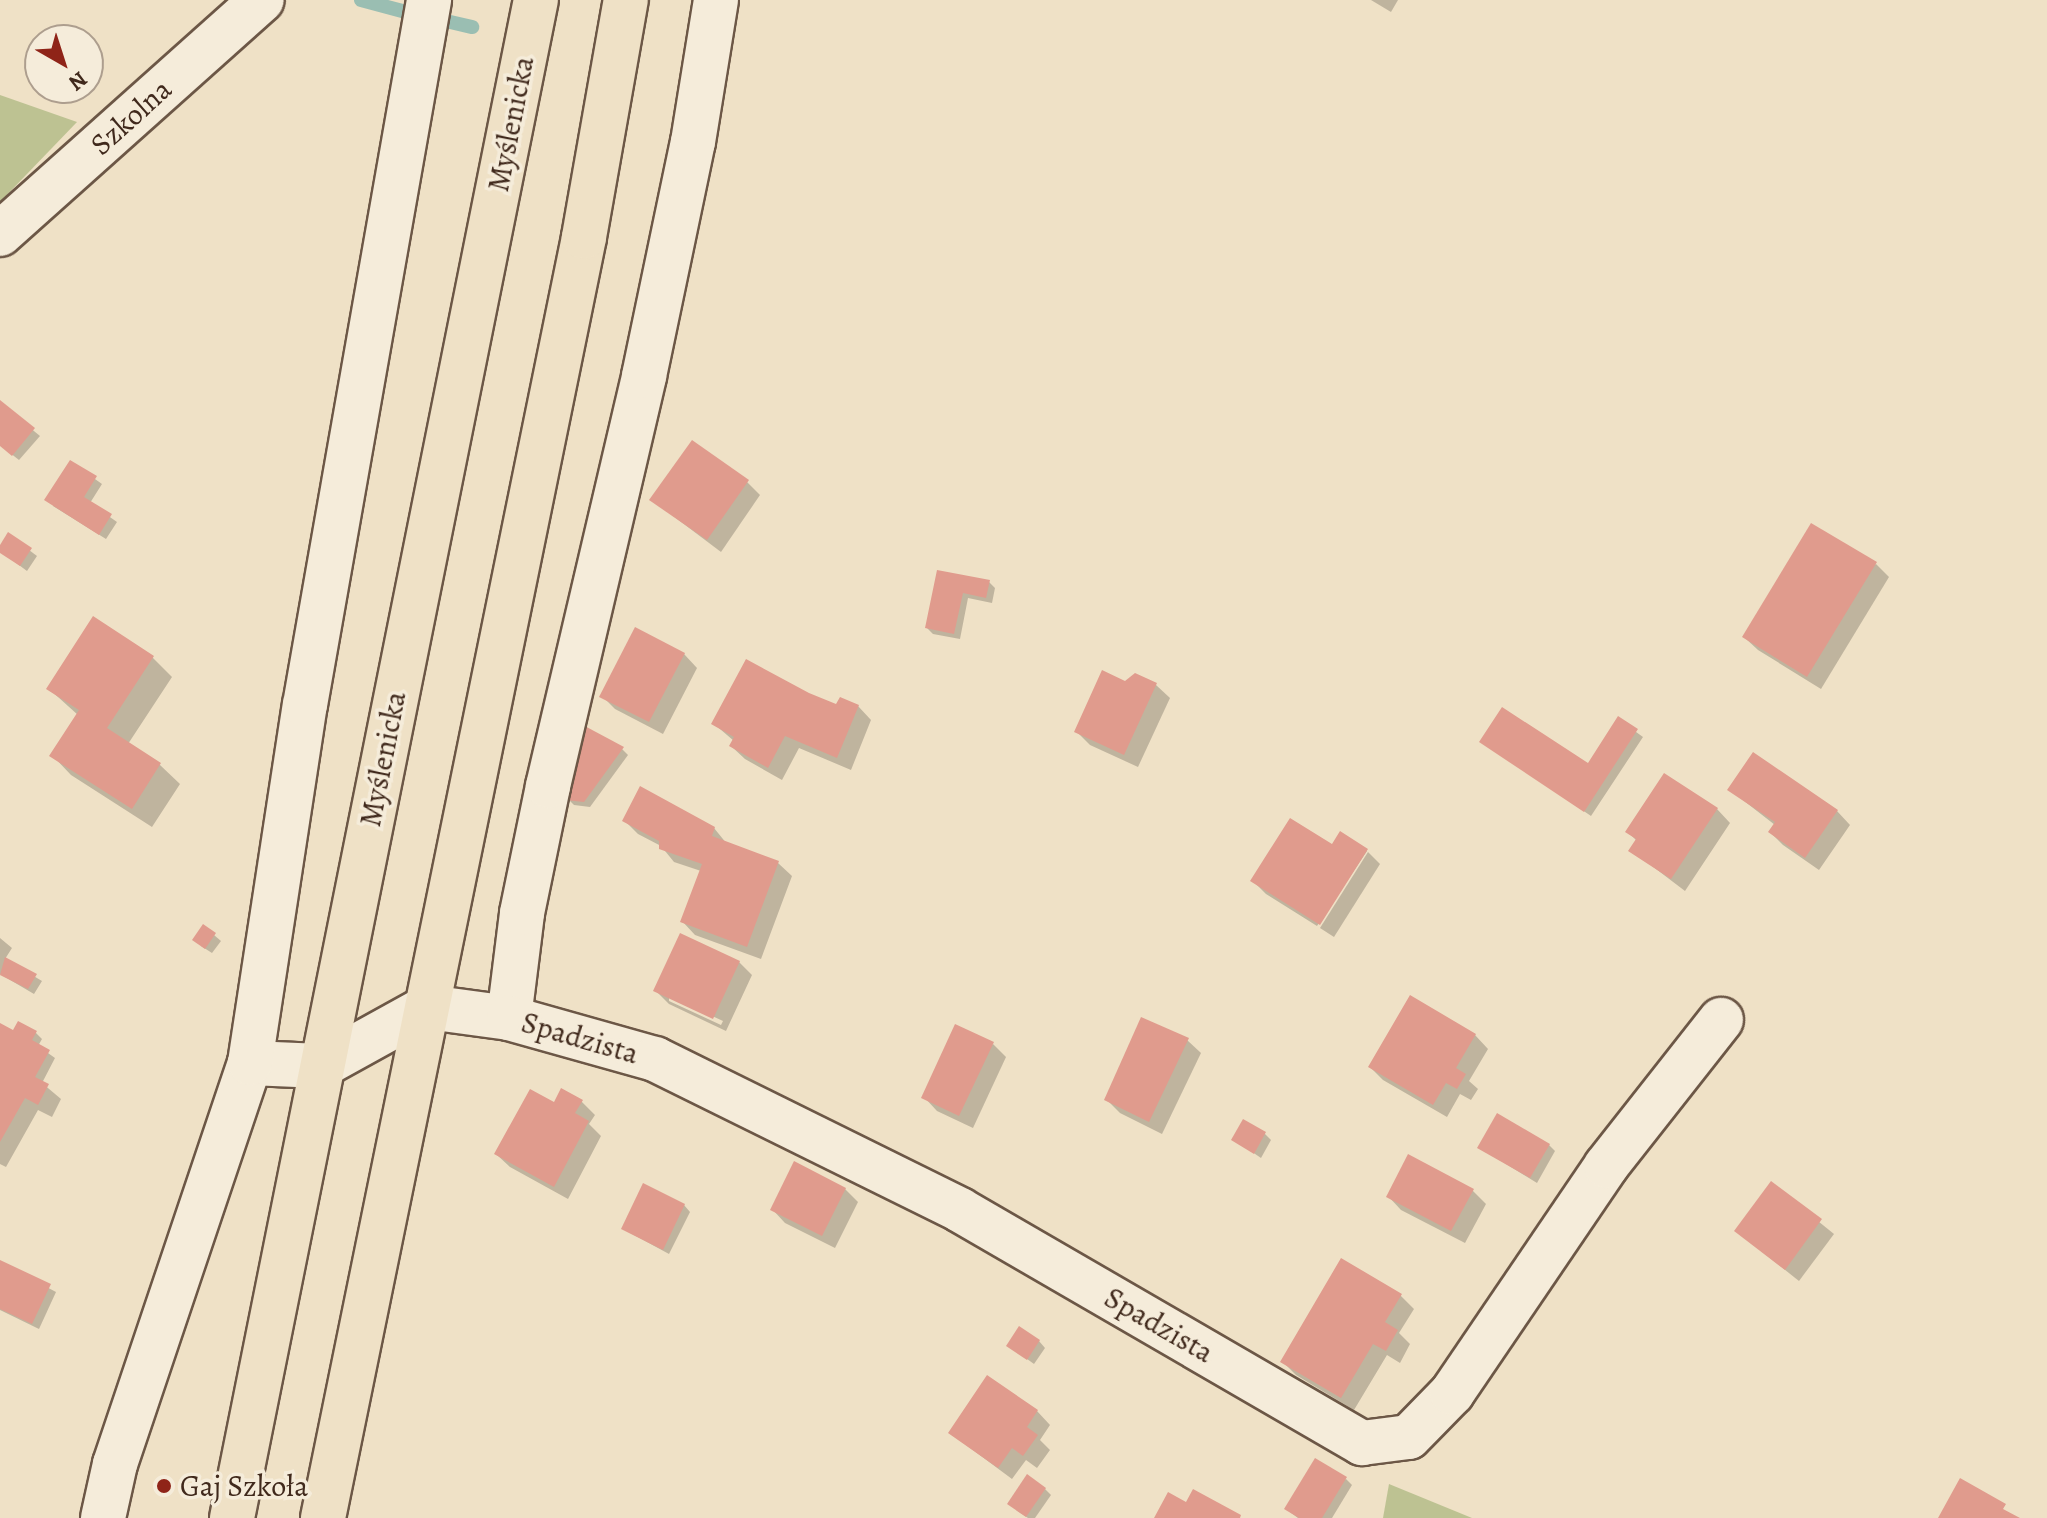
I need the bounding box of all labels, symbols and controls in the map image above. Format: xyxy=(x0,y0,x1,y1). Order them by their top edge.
north arrow xyxy=(24,24,104,104)
street label: Myślenicka xyxy=(480,53,542,195)
text: N xyxy=(62,64,94,98)
street label: Szkolna xyxy=(83,71,179,163)
street label: Myślenicka xyxy=(352,688,414,830)
street label: Spadzista xyxy=(517,1004,643,1072)
street label: Spadzista xyxy=(1098,1279,1220,1371)
place label: Gaj Szkoła xyxy=(180,1468,308,1504)
marker: Gaj Szkoła xyxy=(155,1477,173,1495)

